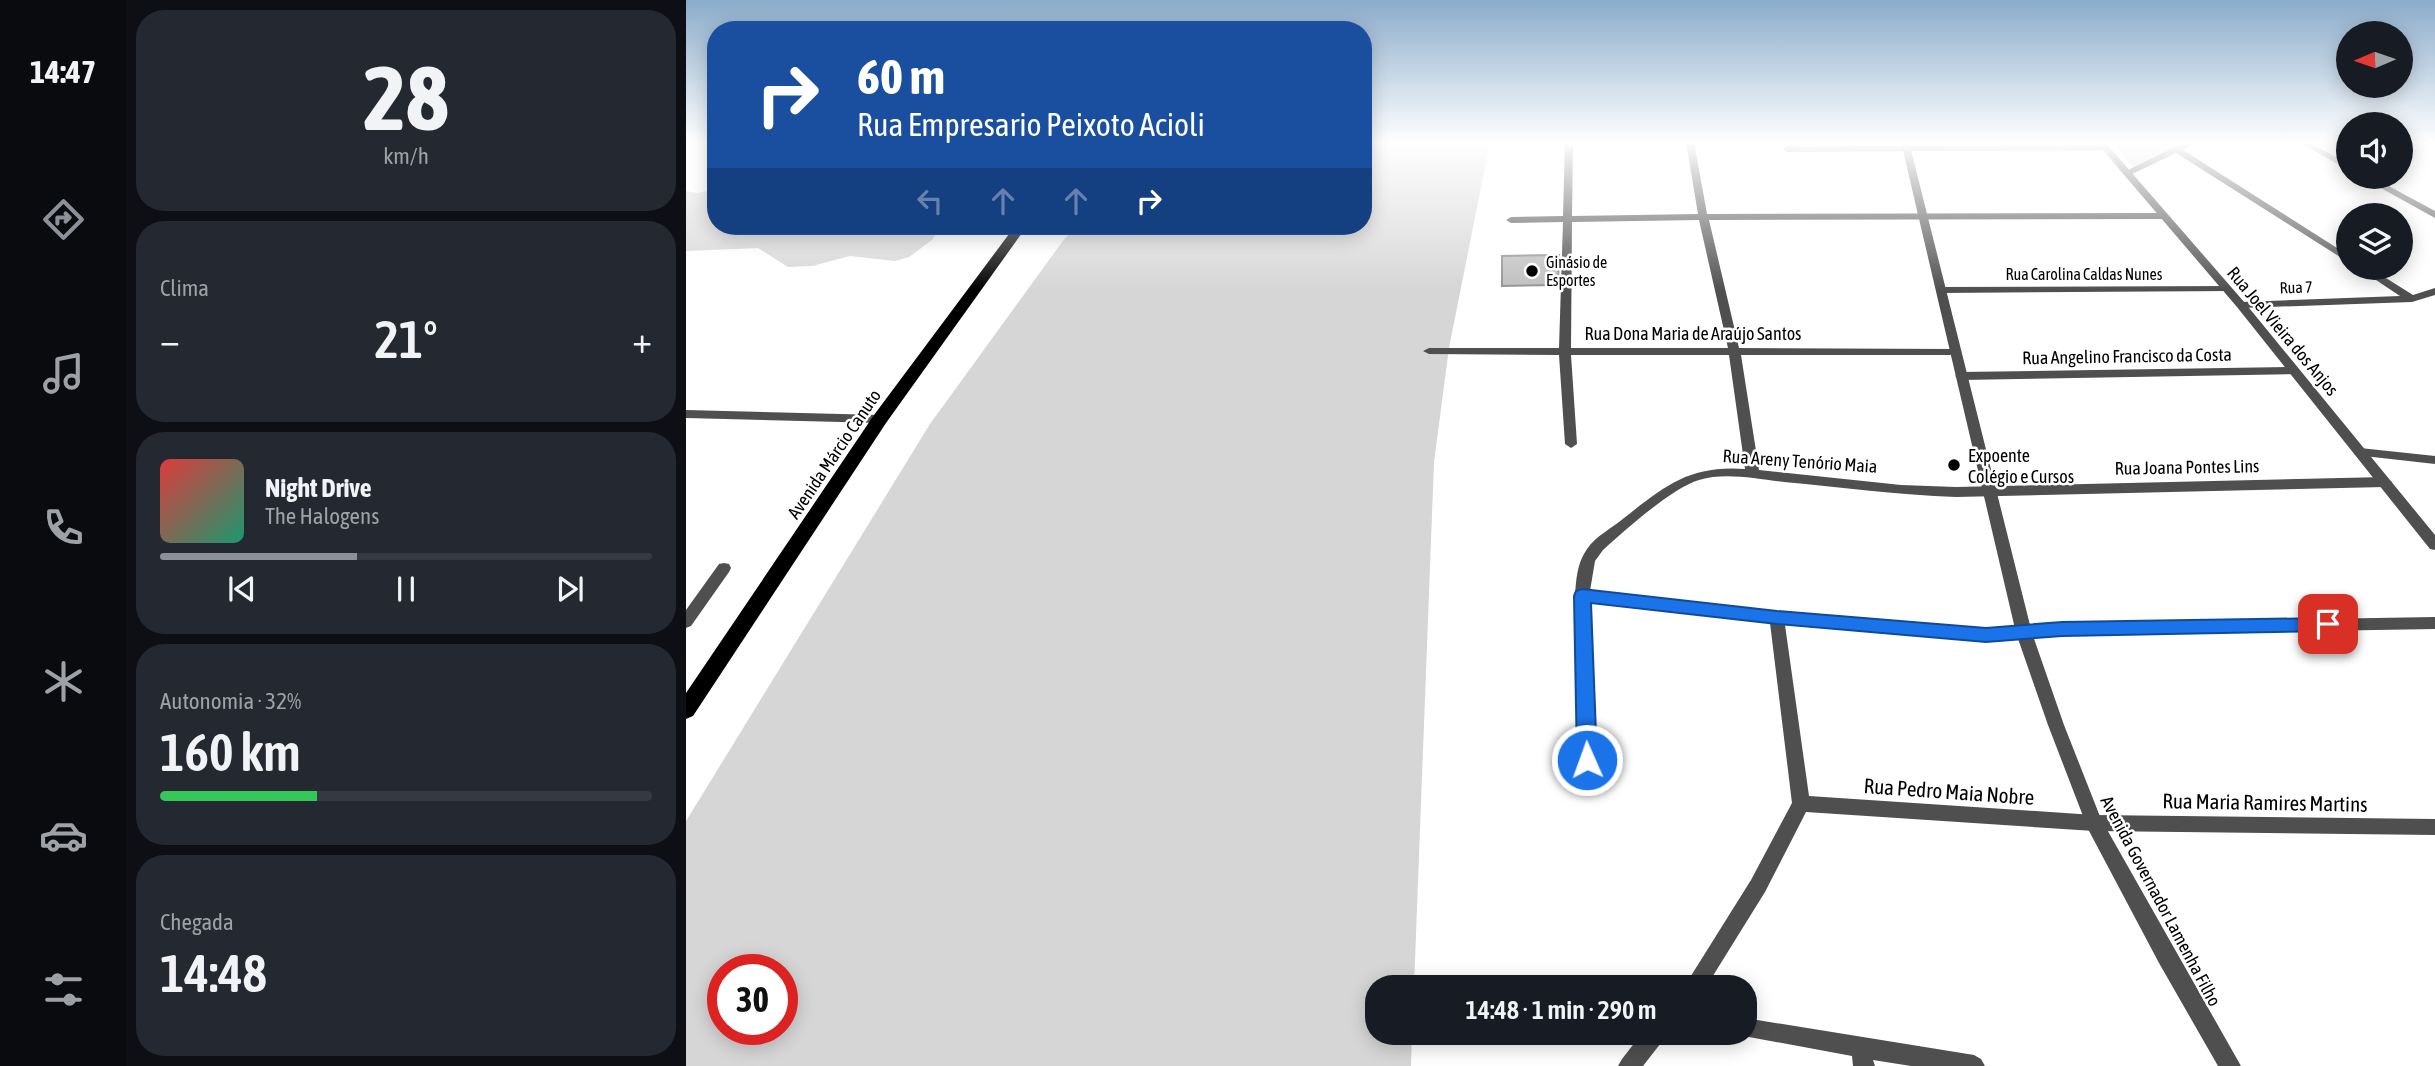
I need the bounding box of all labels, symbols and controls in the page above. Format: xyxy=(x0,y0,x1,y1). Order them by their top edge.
north arrow xyxy=(2336,21,2413,98)
map controls xyxy=(2336,21,2413,280)
text: 28 xyxy=(363,45,449,149)
text: 60 m xyxy=(857,48,945,104)
icon: right xyxy=(742,49,833,140)
text: 14:47 xyxy=(30,53,96,90)
text: Rua Empresario Peixoto Acioli xyxy=(857,106,1205,143)
button: sound xyxy=(2336,112,2413,189)
text: km/h xyxy=(383,143,429,169)
icon: left xyxy=(911,182,949,220)
icon: ahead xyxy=(984,182,1022,220)
icon: ahead xyxy=(1057,182,1095,220)
icon: right xyxy=(1130,182,1168,220)
icon: directions xyxy=(39,195,88,244)
button: layers xyxy=(2336,203,2413,280)
place label: Ginásio de Esportes xyxy=(1546,253,1607,290)
street label: Rua Joel Vieira dos Anjos xyxy=(2223,262,2343,400)
marker: Ginásio de Esportes xyxy=(1524,263,1540,279)
street label: Rua Carolina Caldas Nunes xyxy=(2006,265,2163,283)
text: Clima xyxy=(160,275,209,301)
street label: Rua 7 xyxy=(2279,277,2313,297)
text: 21° xyxy=(374,309,438,369)
text: − xyxy=(160,318,180,361)
text: + xyxy=(632,318,652,361)
street label: Rua Dona Maria de Araújo Santos xyxy=(1585,323,1801,344)
street label: Rua Angelino Francisco da Costa xyxy=(2022,344,2232,368)
icon: music xyxy=(39,349,88,398)
street label: Avenida Márcio Canuto xyxy=(783,385,885,523)
street label: Rua Areny Tenório Maia xyxy=(1722,445,1878,477)
place label: Expoente Colégio e Cursos xyxy=(1968,445,2074,487)
street label: Rua Joana Pontes Lins xyxy=(2114,455,2260,479)
marker: Expoente Colégio e Cursos xyxy=(1946,457,1962,473)
text: Night Drive xyxy=(265,473,372,503)
icon: phone xyxy=(39,503,88,552)
text: The Halogens xyxy=(265,503,379,529)
icon: previous xyxy=(223,570,261,608)
icon: pause xyxy=(387,570,425,608)
icon: next xyxy=(551,570,589,608)
pin xyxy=(2298,594,2358,654)
icon: arrive xyxy=(2309,605,2347,643)
icon: climate xyxy=(39,657,88,706)
text: Autonomia · 32% xyxy=(160,688,301,714)
text: 160 km xyxy=(160,722,301,782)
position arrow xyxy=(1550,723,1624,797)
street label: Rua Pedro Maia Nobre xyxy=(1863,773,2035,809)
street label: Rua Maria Ramires Martins xyxy=(2162,788,2368,816)
street label: Avenida Governador Lamenha Filho xyxy=(2097,792,2225,1010)
icon: car xyxy=(39,811,88,860)
text: Chegada xyxy=(160,909,234,935)
text: 14:48 xyxy=(160,943,267,1003)
speed limit sign: 30 xyxy=(707,954,798,1045)
icon: filters xyxy=(39,965,88,1014)
text: 14:48 · 1 min · 290 m xyxy=(1466,995,1656,1025)

